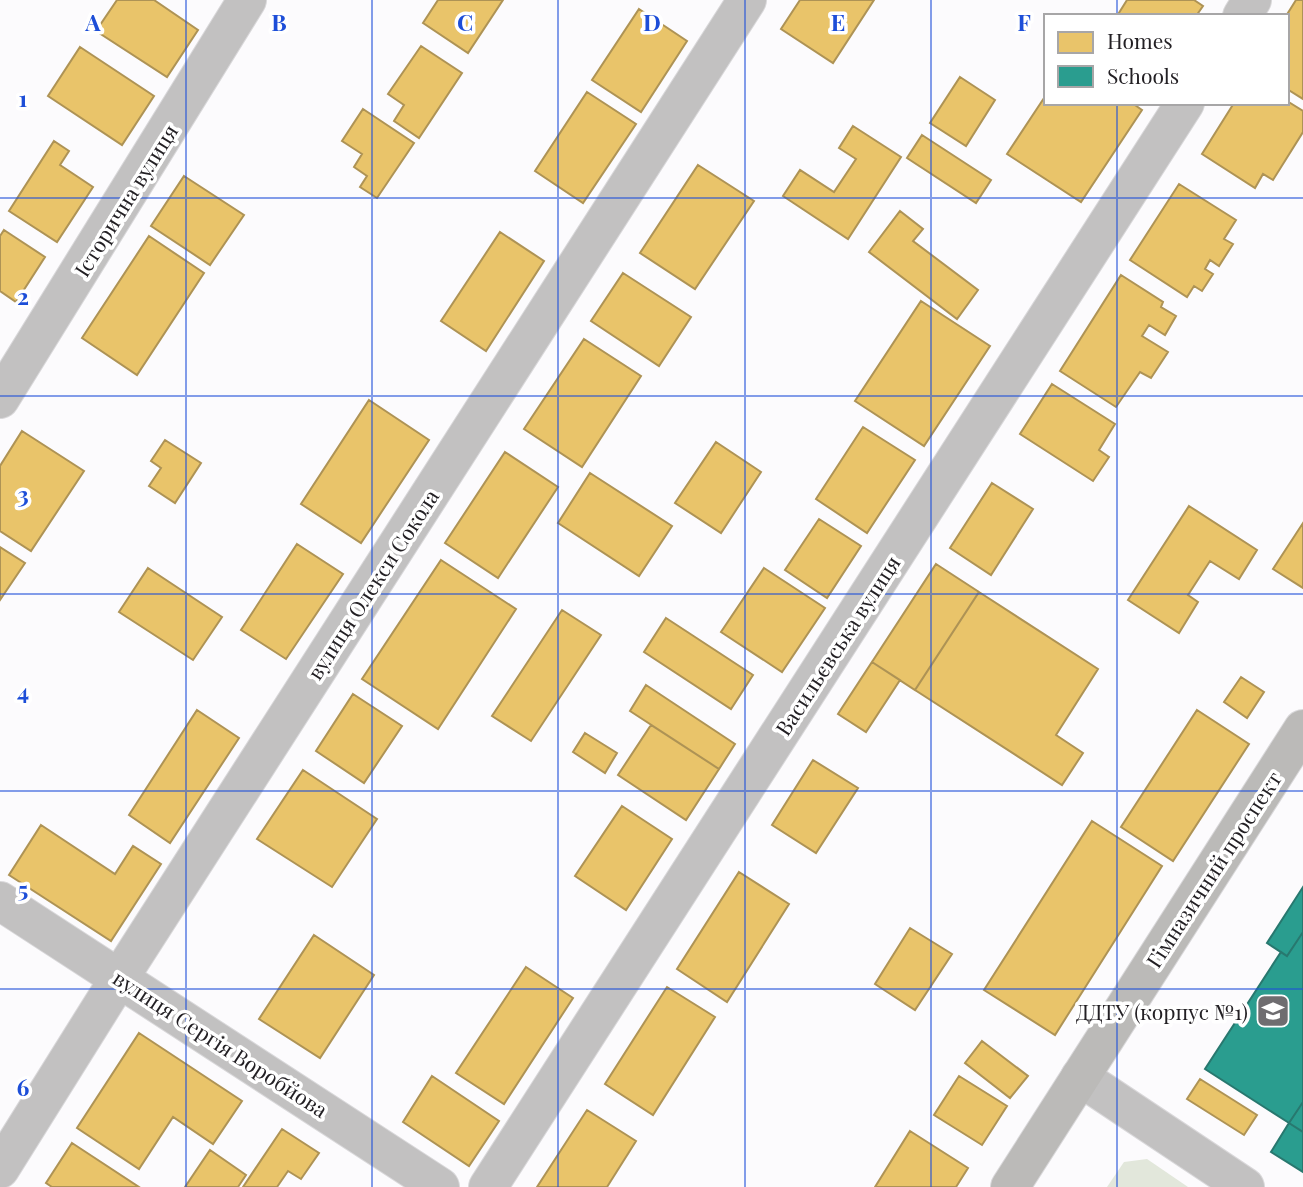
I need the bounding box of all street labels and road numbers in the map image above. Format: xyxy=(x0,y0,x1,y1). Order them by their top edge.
street label: Історична вулиця xyxy=(67,119,183,281)
street label: вулиця Олекси Сокола xyxy=(300,483,444,685)
street label: Васильєвська вулиця xyxy=(768,550,906,740)
street label: Гімназичний проспект xyxy=(1139,766,1287,972)
street label: вулиця Сергія Воробйова xyxy=(108,963,334,1123)

